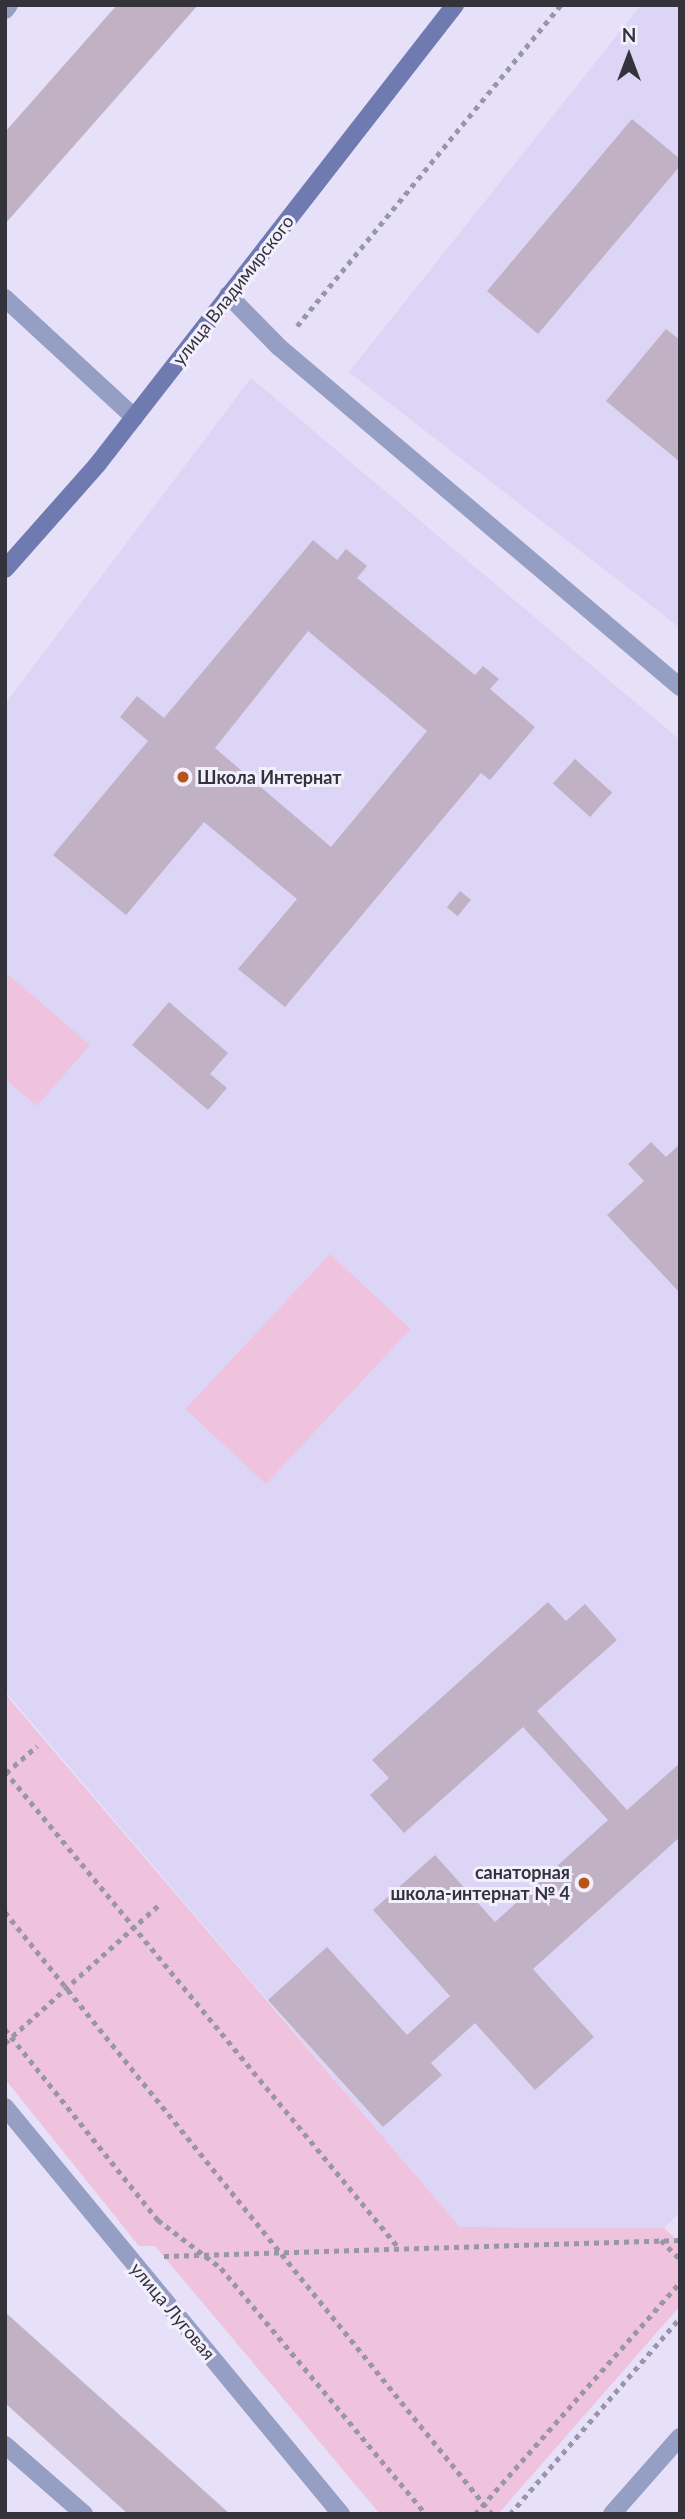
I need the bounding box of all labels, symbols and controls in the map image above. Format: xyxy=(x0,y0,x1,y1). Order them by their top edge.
north arrow xyxy=(594,21,664,91)
text: N xyxy=(622,23,636,46)
street label: улица Владимирского xyxy=(168,211,298,369)
place label: Школа Интернат xyxy=(197,766,341,788)
marker: Школа Интернат xyxy=(175,769,191,785)
place label: санаторная школа-интернат № 4 xyxy=(391,1862,570,1904)
marker: санаторная школа-интернат № 4 xyxy=(576,1875,592,1891)
street label: улица Луговая xyxy=(126,2258,220,2364)

